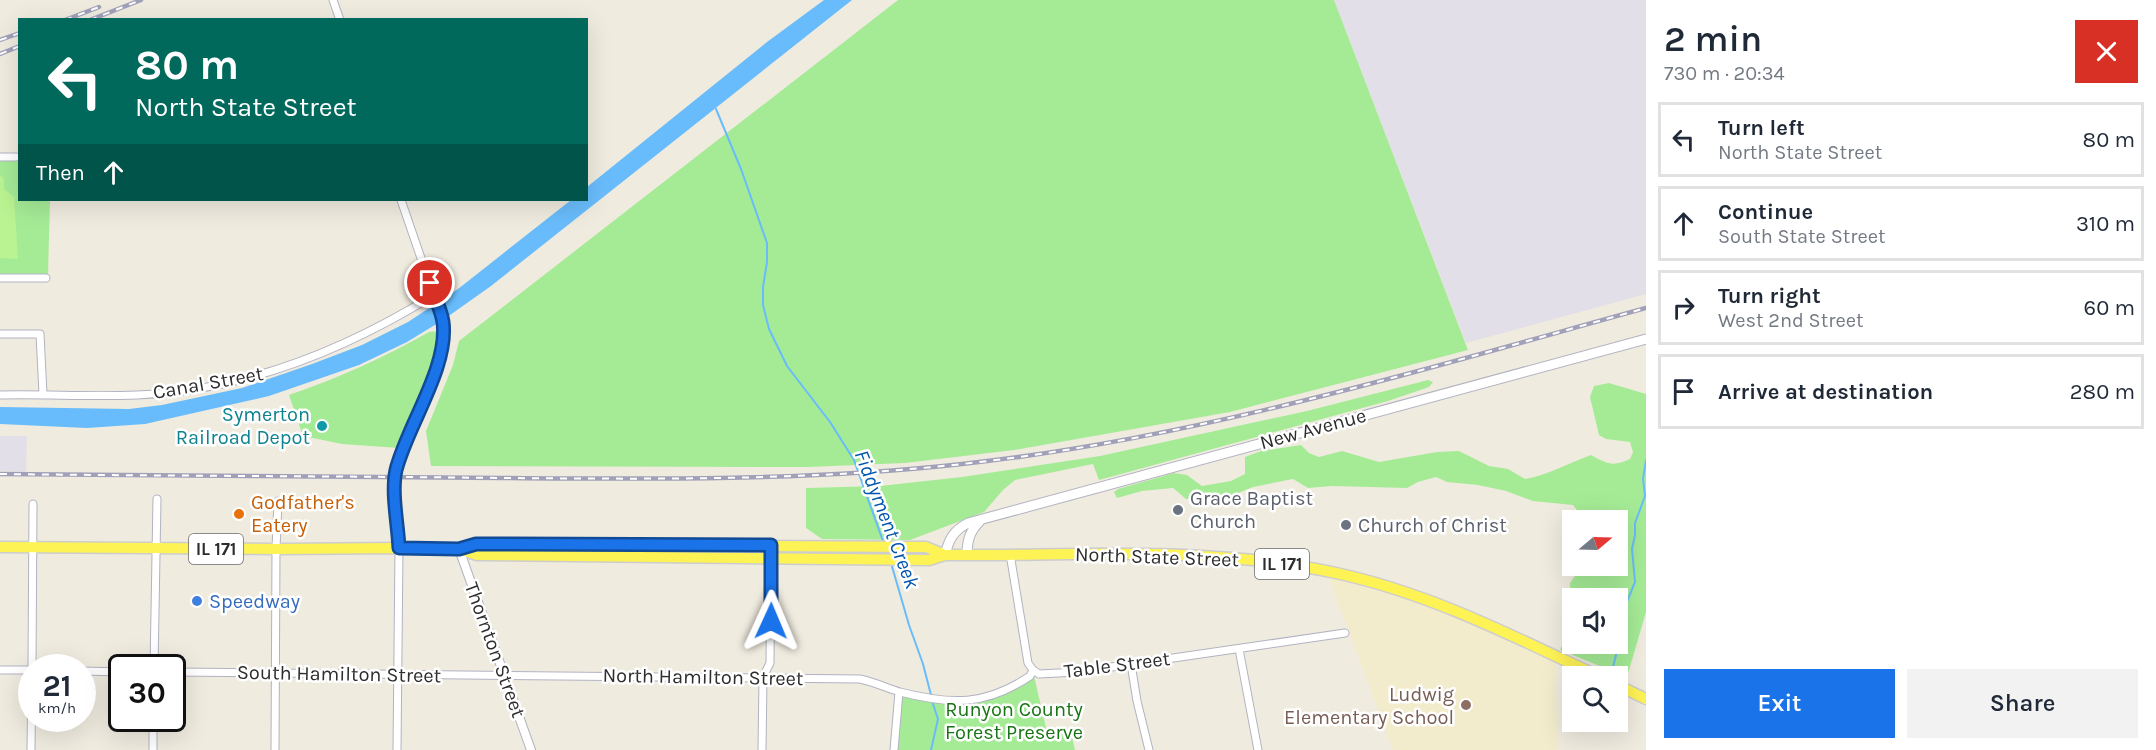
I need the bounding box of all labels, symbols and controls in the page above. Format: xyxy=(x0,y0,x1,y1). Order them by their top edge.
text: 2 min xyxy=(1664,18,1762,60)
button: close xyxy=(2075,20,2138,83)
text: 80 m xyxy=(135,40,239,90)
icon: left xyxy=(36,42,114,120)
text: 730 m · 20:34 xyxy=(1664,62,1785,85)
text: North State Street xyxy=(135,91,357,123)
text: Turn left xyxy=(1718,115,1805,141)
icon: left xyxy=(1667,123,1700,156)
text: 80 m xyxy=(2083,127,2135,153)
text: North State Street xyxy=(1718,141,1882,164)
icon: ahead xyxy=(97,156,130,189)
text: Then xyxy=(36,160,85,186)
text: Continue xyxy=(1718,199,1813,225)
icon: ahead xyxy=(1667,207,1700,240)
text: 310 m xyxy=(2076,211,2135,237)
text: South State Street xyxy=(1718,225,1886,248)
pin xyxy=(404,257,455,308)
icon: arrive xyxy=(413,266,446,299)
text: Turn right xyxy=(1718,283,1821,309)
icon: right xyxy=(1667,291,1700,324)
text: 60 m xyxy=(2084,295,2135,321)
text: West 2nd Street xyxy=(1718,309,1863,332)
street label: Canal Street xyxy=(151,362,265,404)
icon: arrive xyxy=(1667,375,1700,408)
text: Arrive at destination xyxy=(1718,379,1933,405)
text: 280 m xyxy=(2070,379,2135,405)
place label: Symerton Railroad Depot xyxy=(176,403,310,449)
street label: New Avenue xyxy=(1257,404,1369,454)
marker: Symerton Railroad Depot xyxy=(315,419,329,433)
water label: Fiddyment Creek xyxy=(850,446,925,592)
place label: Grace Baptist Church xyxy=(1190,487,1314,533)
place label: Godfather's Eatery xyxy=(251,491,355,537)
marker: Grace Baptist Church xyxy=(1171,503,1185,517)
marker: Godfather's Eatery xyxy=(232,507,246,521)
north arrow xyxy=(1562,510,1628,576)
map controls xyxy=(1562,510,1628,732)
place label: Church of Christ xyxy=(1358,514,1507,537)
marker: Church of Christ xyxy=(1339,518,1353,532)
road number: IL 171 xyxy=(189,534,243,564)
street label: North State Street xyxy=(1075,543,1240,571)
road number: IL 171 xyxy=(1255,549,1309,579)
street label: Thornton Street xyxy=(460,579,530,721)
button: sound xyxy=(1562,588,1628,654)
position arrow xyxy=(739,589,803,653)
place label: Speedway xyxy=(209,590,300,613)
marker: Speedway xyxy=(190,594,204,608)
street label: Table Street xyxy=(1063,647,1172,683)
speed limit sign: 30 xyxy=(108,654,186,732)
street label: South Hamilton Street xyxy=(237,661,442,687)
street label: North Hamilton Street xyxy=(602,664,804,690)
button: search xyxy=(1562,666,1628,732)
text: 21 xyxy=(43,668,71,704)
button: Exit xyxy=(1664,669,1895,738)
button: Share xyxy=(1907,669,2138,738)
place label: Ludwig Elementary School xyxy=(1284,683,1454,729)
park label: Runyon County Forest Preserve xyxy=(945,698,1083,744)
marker: Ludwig Elementary School xyxy=(1459,698,1473,712)
text: km/h xyxy=(38,699,76,717)

